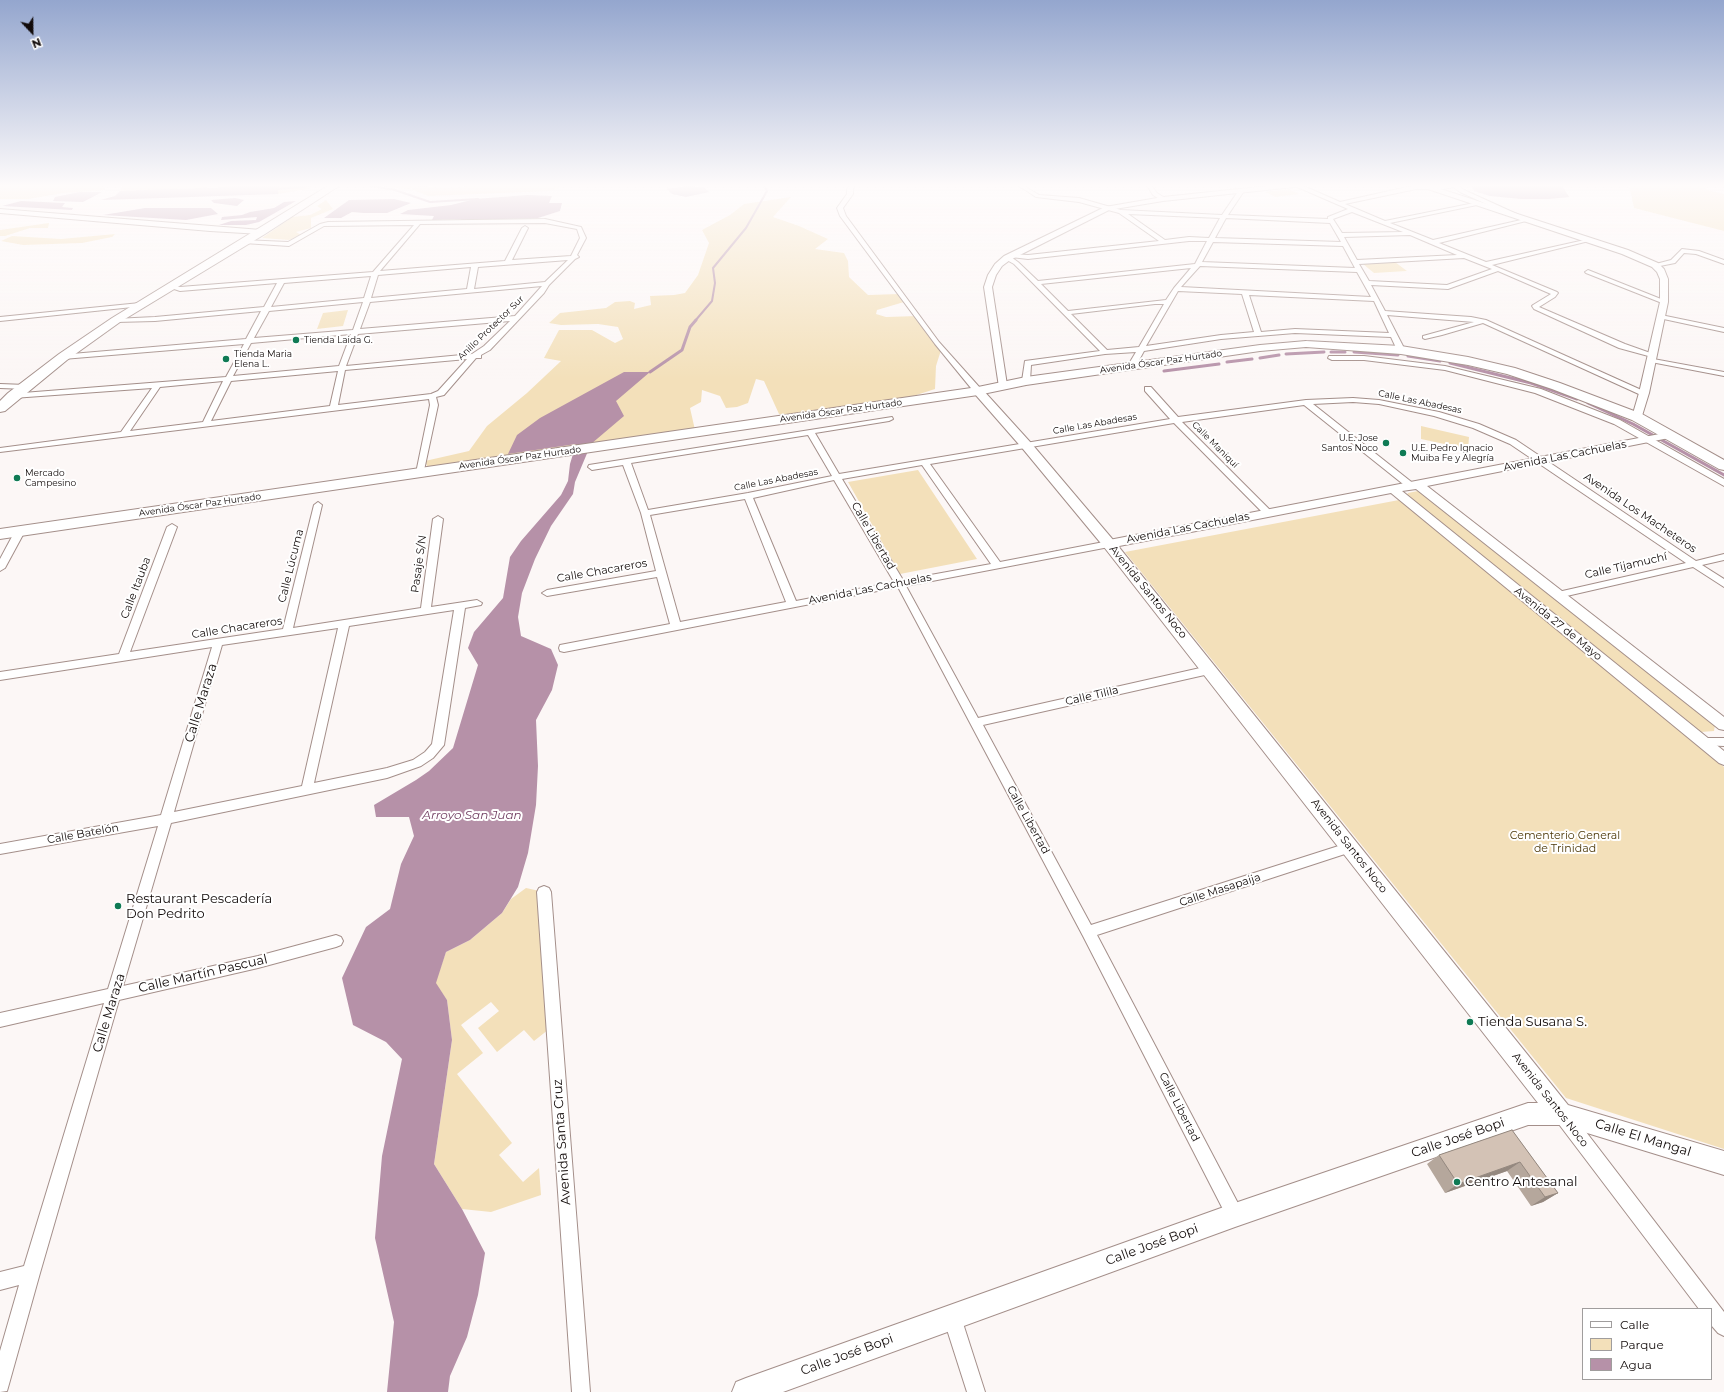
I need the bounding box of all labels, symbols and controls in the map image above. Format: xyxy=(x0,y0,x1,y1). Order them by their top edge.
north arrow xyxy=(12,12,52,52)
text: N xyxy=(30,35,43,51)
street label: Anillo Protector Sur xyxy=(456,294,526,362)
marker: Tienda Laida G. xyxy=(291,335,301,345)
place label: Tienda Laida G. xyxy=(304,335,373,345)
street label: Avenida Óscar Paz Hurtado xyxy=(1099,348,1223,376)
place label: Tienda Maria Elena L. xyxy=(234,349,292,370)
marker: Tienda Maria Elena L. xyxy=(221,354,231,364)
street label: Calle Las Abadesas xyxy=(1377,388,1463,416)
street label: Avenida Óscar Paz Hurtado xyxy=(779,397,903,425)
street label: Calle Las Abadesas xyxy=(1052,411,1138,437)
street label: Calle Maniquí xyxy=(1190,420,1240,470)
place label: U.E. Jose Santos Noco xyxy=(1322,433,1378,454)
marker: U.E. Jose Santos Noco xyxy=(1381,438,1391,448)
street label: Avenida Las Cachuelas xyxy=(1502,438,1628,474)
place label: U.E. Pedro Ignacio Muiba Fe y Alegría xyxy=(1411,443,1494,464)
street label: Avenida Óscar Paz Hurtado xyxy=(458,444,582,472)
marker: U.E. Pedro Ignacio Muiba Fe y Alegría xyxy=(1398,448,1408,458)
street label: Calle Las Abadesas xyxy=(733,467,819,493)
place label: Mercado Campesino xyxy=(25,468,76,489)
street label: Avenida Los Macheteros xyxy=(1581,470,1699,556)
marker: Mercado Campesino xyxy=(12,473,22,483)
street label: Avenida Óscar Paz Hurtado xyxy=(138,491,262,519)
street label: Calle Libertad xyxy=(848,500,898,572)
street label: Avenida Las Cachuelas xyxy=(1125,510,1251,546)
street label: Calle Lúcuma xyxy=(276,528,306,604)
street label: Pasaje S/N xyxy=(408,534,430,594)
street label: Avenida Santos Noco xyxy=(1106,543,1190,641)
street label: Calle Tijamuchí xyxy=(1584,550,1668,582)
street label: Calle Itauba xyxy=(118,555,154,621)
street label: Calle Chacareros xyxy=(556,557,648,585)
street label: Avenida Las Cachuelas xyxy=(807,571,933,607)
street label: Avenida 27 de Mayo xyxy=(1511,584,1605,664)
street label: Calle Chacareros xyxy=(191,614,283,642)
street label: Calle Maraza xyxy=(182,662,220,744)
street label: Calle Tilila xyxy=(1064,683,1120,709)
street label: Calle Libertad xyxy=(1004,784,1052,856)
street label: Avenida Santos Noco xyxy=(1308,796,1390,896)
water label: Arroyo San Juan xyxy=(422,808,522,822)
street label: Calle Batelón xyxy=(46,821,120,847)
park label: Cementerio General de Trinidad xyxy=(1510,829,1620,855)
street label: Calle Masapaija xyxy=(1178,871,1262,909)
place label: Restaurant Pescadería Don Pedrito xyxy=(126,891,272,922)
marker: Restaurant Pescadería Don Pedrito xyxy=(113,901,123,911)
street label: Calle Martín Pascual xyxy=(137,952,269,996)
street label: Calle Maraza xyxy=(90,972,128,1054)
place label: Tienda Susana S. xyxy=(1478,1014,1587,1030)
marker: Tienda Susana S. xyxy=(1465,1017,1475,1027)
street label: Avenida Santos Noco xyxy=(1509,1050,1591,1150)
street label: Calle Libertad xyxy=(1156,1070,1202,1144)
street label: Avenida Santa Cruz xyxy=(550,1079,574,1205)
street label: Calle José Bopi xyxy=(1409,1115,1507,1161)
street label: Calle El Mangal xyxy=(1593,1116,1693,1160)
place label: Centro Antesanal xyxy=(1465,1174,1577,1190)
marker: Centro Antesanal xyxy=(1452,1177,1462,1187)
street label: Calle José Bopi xyxy=(1103,1221,1201,1269)
legend xyxy=(1582,1308,1712,1380)
text: Calle xyxy=(1620,1317,1649,1332)
street label: Calle José Bopi xyxy=(798,1331,896,1379)
text: Parque xyxy=(1620,1337,1664,1352)
text: Agua xyxy=(1620,1357,1652,1372)

